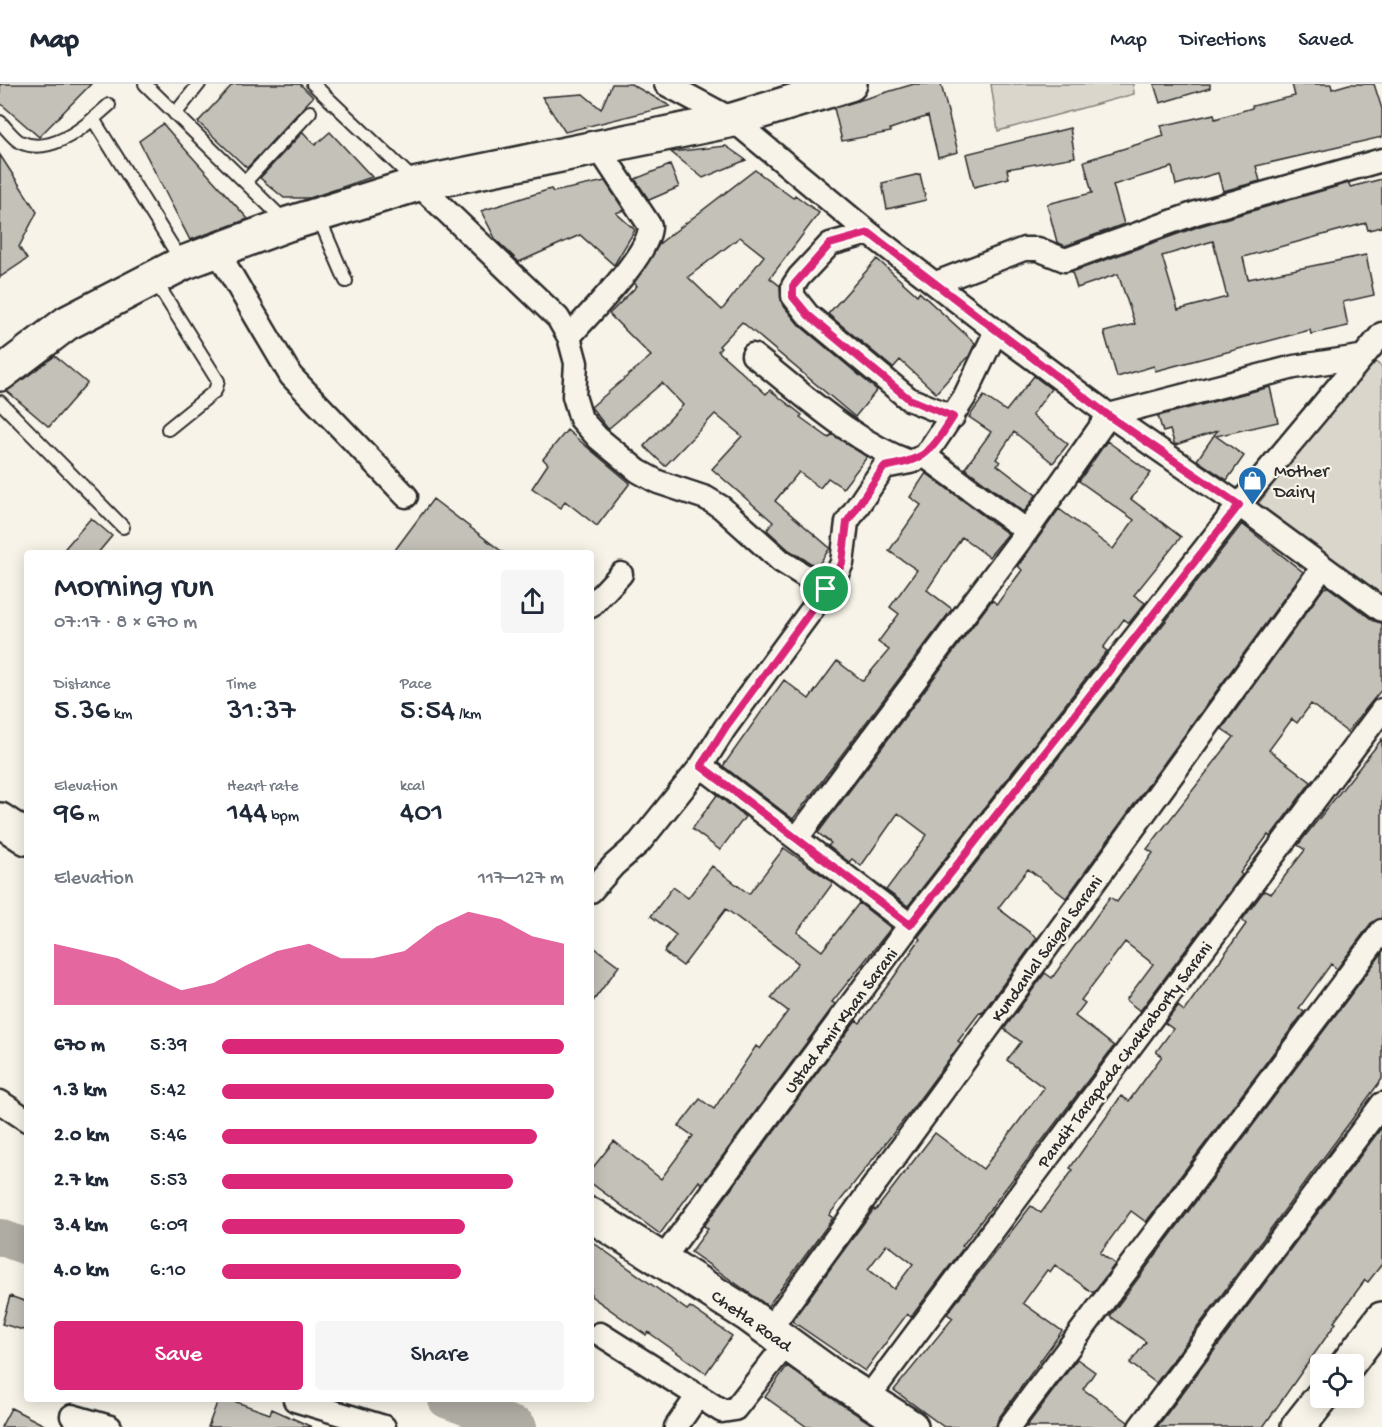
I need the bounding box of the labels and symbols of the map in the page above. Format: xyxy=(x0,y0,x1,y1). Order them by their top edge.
place label: Mother Dairy xyxy=(1273,462,1330,504)
shop icon: Mother Dairy xyxy=(1237,464,1269,506)
pin xyxy=(800,563,851,614)
street label: Kundanlal Saigal Sarani xyxy=(988,872,1108,1027)
street label: Pandit Tarapada Chakraborty Sarani xyxy=(1033,938,1218,1174)
street label: Ustad Amir Khan Sarani xyxy=(780,945,904,1098)
street label: Chetla Road xyxy=(706,1287,796,1358)

